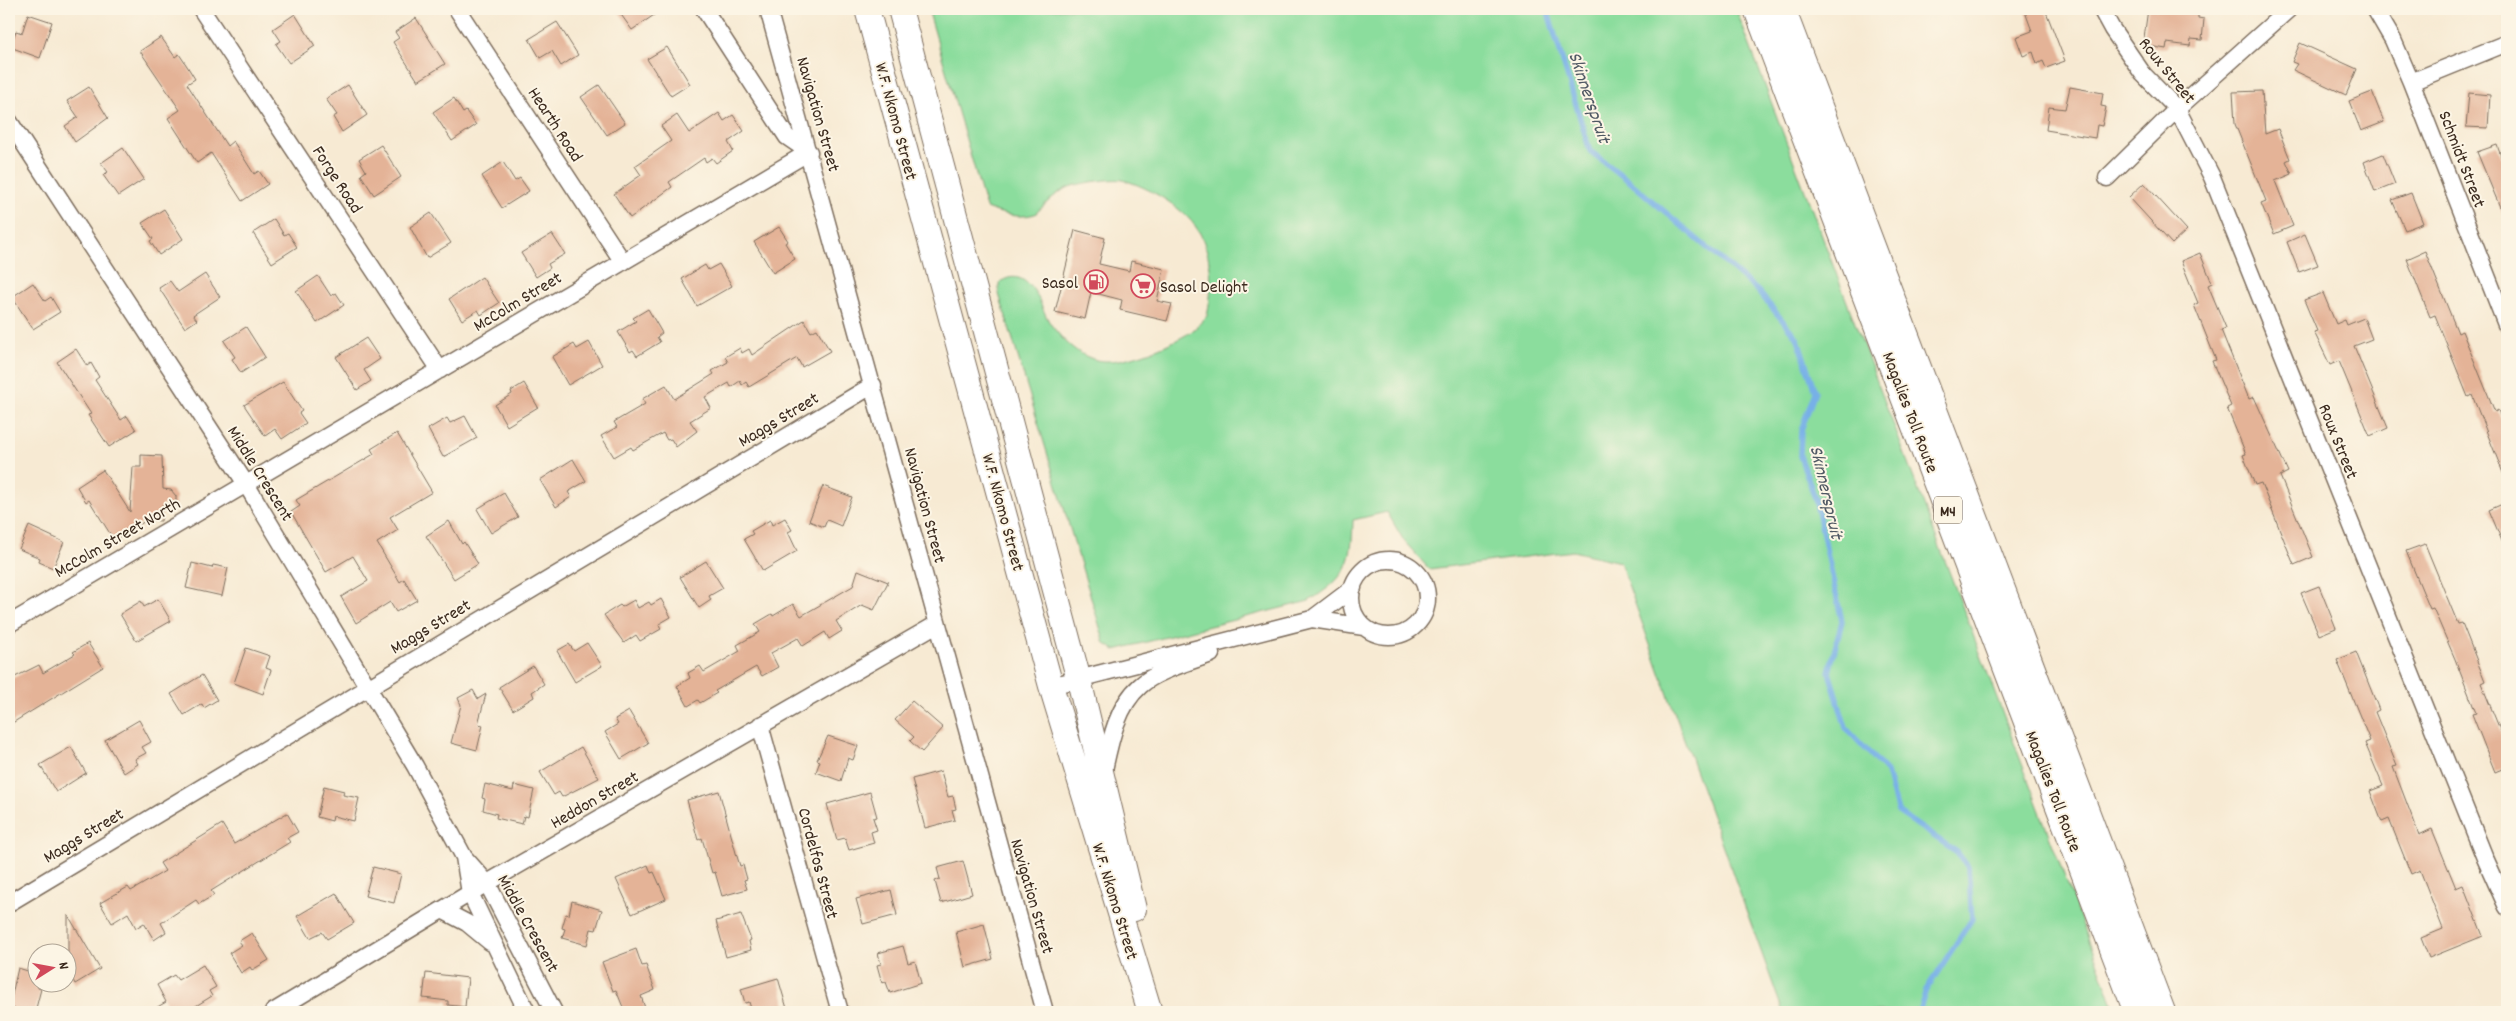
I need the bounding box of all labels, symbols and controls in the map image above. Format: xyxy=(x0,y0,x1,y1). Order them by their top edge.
street label: Roux Street xyxy=(2131,33,2201,110)
water label: Skinnerspruit xyxy=(1559,49,1617,149)
street label: Navigation Street xyxy=(788,54,845,175)
street label: W.F. Nkomo Street xyxy=(867,60,922,184)
street label: Hearth Road xyxy=(520,83,588,168)
street label: Schmidt Street xyxy=(2431,108,2491,212)
street label: Forge Road xyxy=(305,142,367,219)
street label: McColm Street xyxy=(469,267,568,339)
fuel station icon: Sasol xyxy=(1083,269,1109,295)
place label: Sasol xyxy=(1042,272,1079,297)
supermarket icon: Sasol Delight xyxy=(1130,273,1156,299)
place label: Sasol Delight xyxy=(1160,276,1248,301)
street label: Magalies Toll Route xyxy=(1874,349,1943,477)
street label: Maggs Street xyxy=(734,387,825,455)
street label: Roux Street xyxy=(2310,401,2363,484)
street label: Middle Crescent xyxy=(220,422,298,527)
water label: Skinnerspruit xyxy=(1801,443,1849,544)
street label: Navigation Street xyxy=(896,445,951,566)
street label: W.F. Nkomo Street xyxy=(974,451,1029,575)
street label: McColm Street North xyxy=(51,493,186,585)
road number: M4 xyxy=(1934,496,1962,524)
street label: Maggs Street xyxy=(386,594,477,662)
street label: Magalies Toll Route xyxy=(2017,728,2086,856)
street label: Heddon Street xyxy=(546,766,644,837)
street label: Maggs Street xyxy=(39,803,130,871)
street label: Cordelfos Street xyxy=(790,805,844,922)
street label: Navigation Street xyxy=(1002,836,1059,957)
street label: W.F. Nkomo Street xyxy=(1084,840,1143,964)
street label: Middle Crescent xyxy=(490,871,564,978)
north arrow xyxy=(28,944,78,994)
text: N xyxy=(52,961,73,971)

